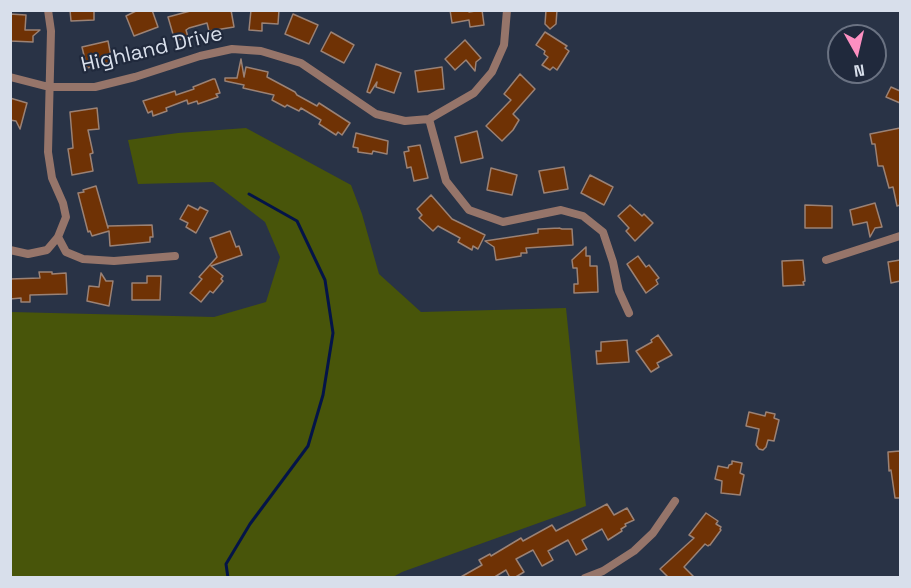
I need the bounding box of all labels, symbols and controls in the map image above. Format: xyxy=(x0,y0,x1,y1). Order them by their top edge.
street label: Highland Drive xyxy=(79,21,225,79)
north arrow xyxy=(827,24,887,84)
text: N xyxy=(853,59,866,81)

